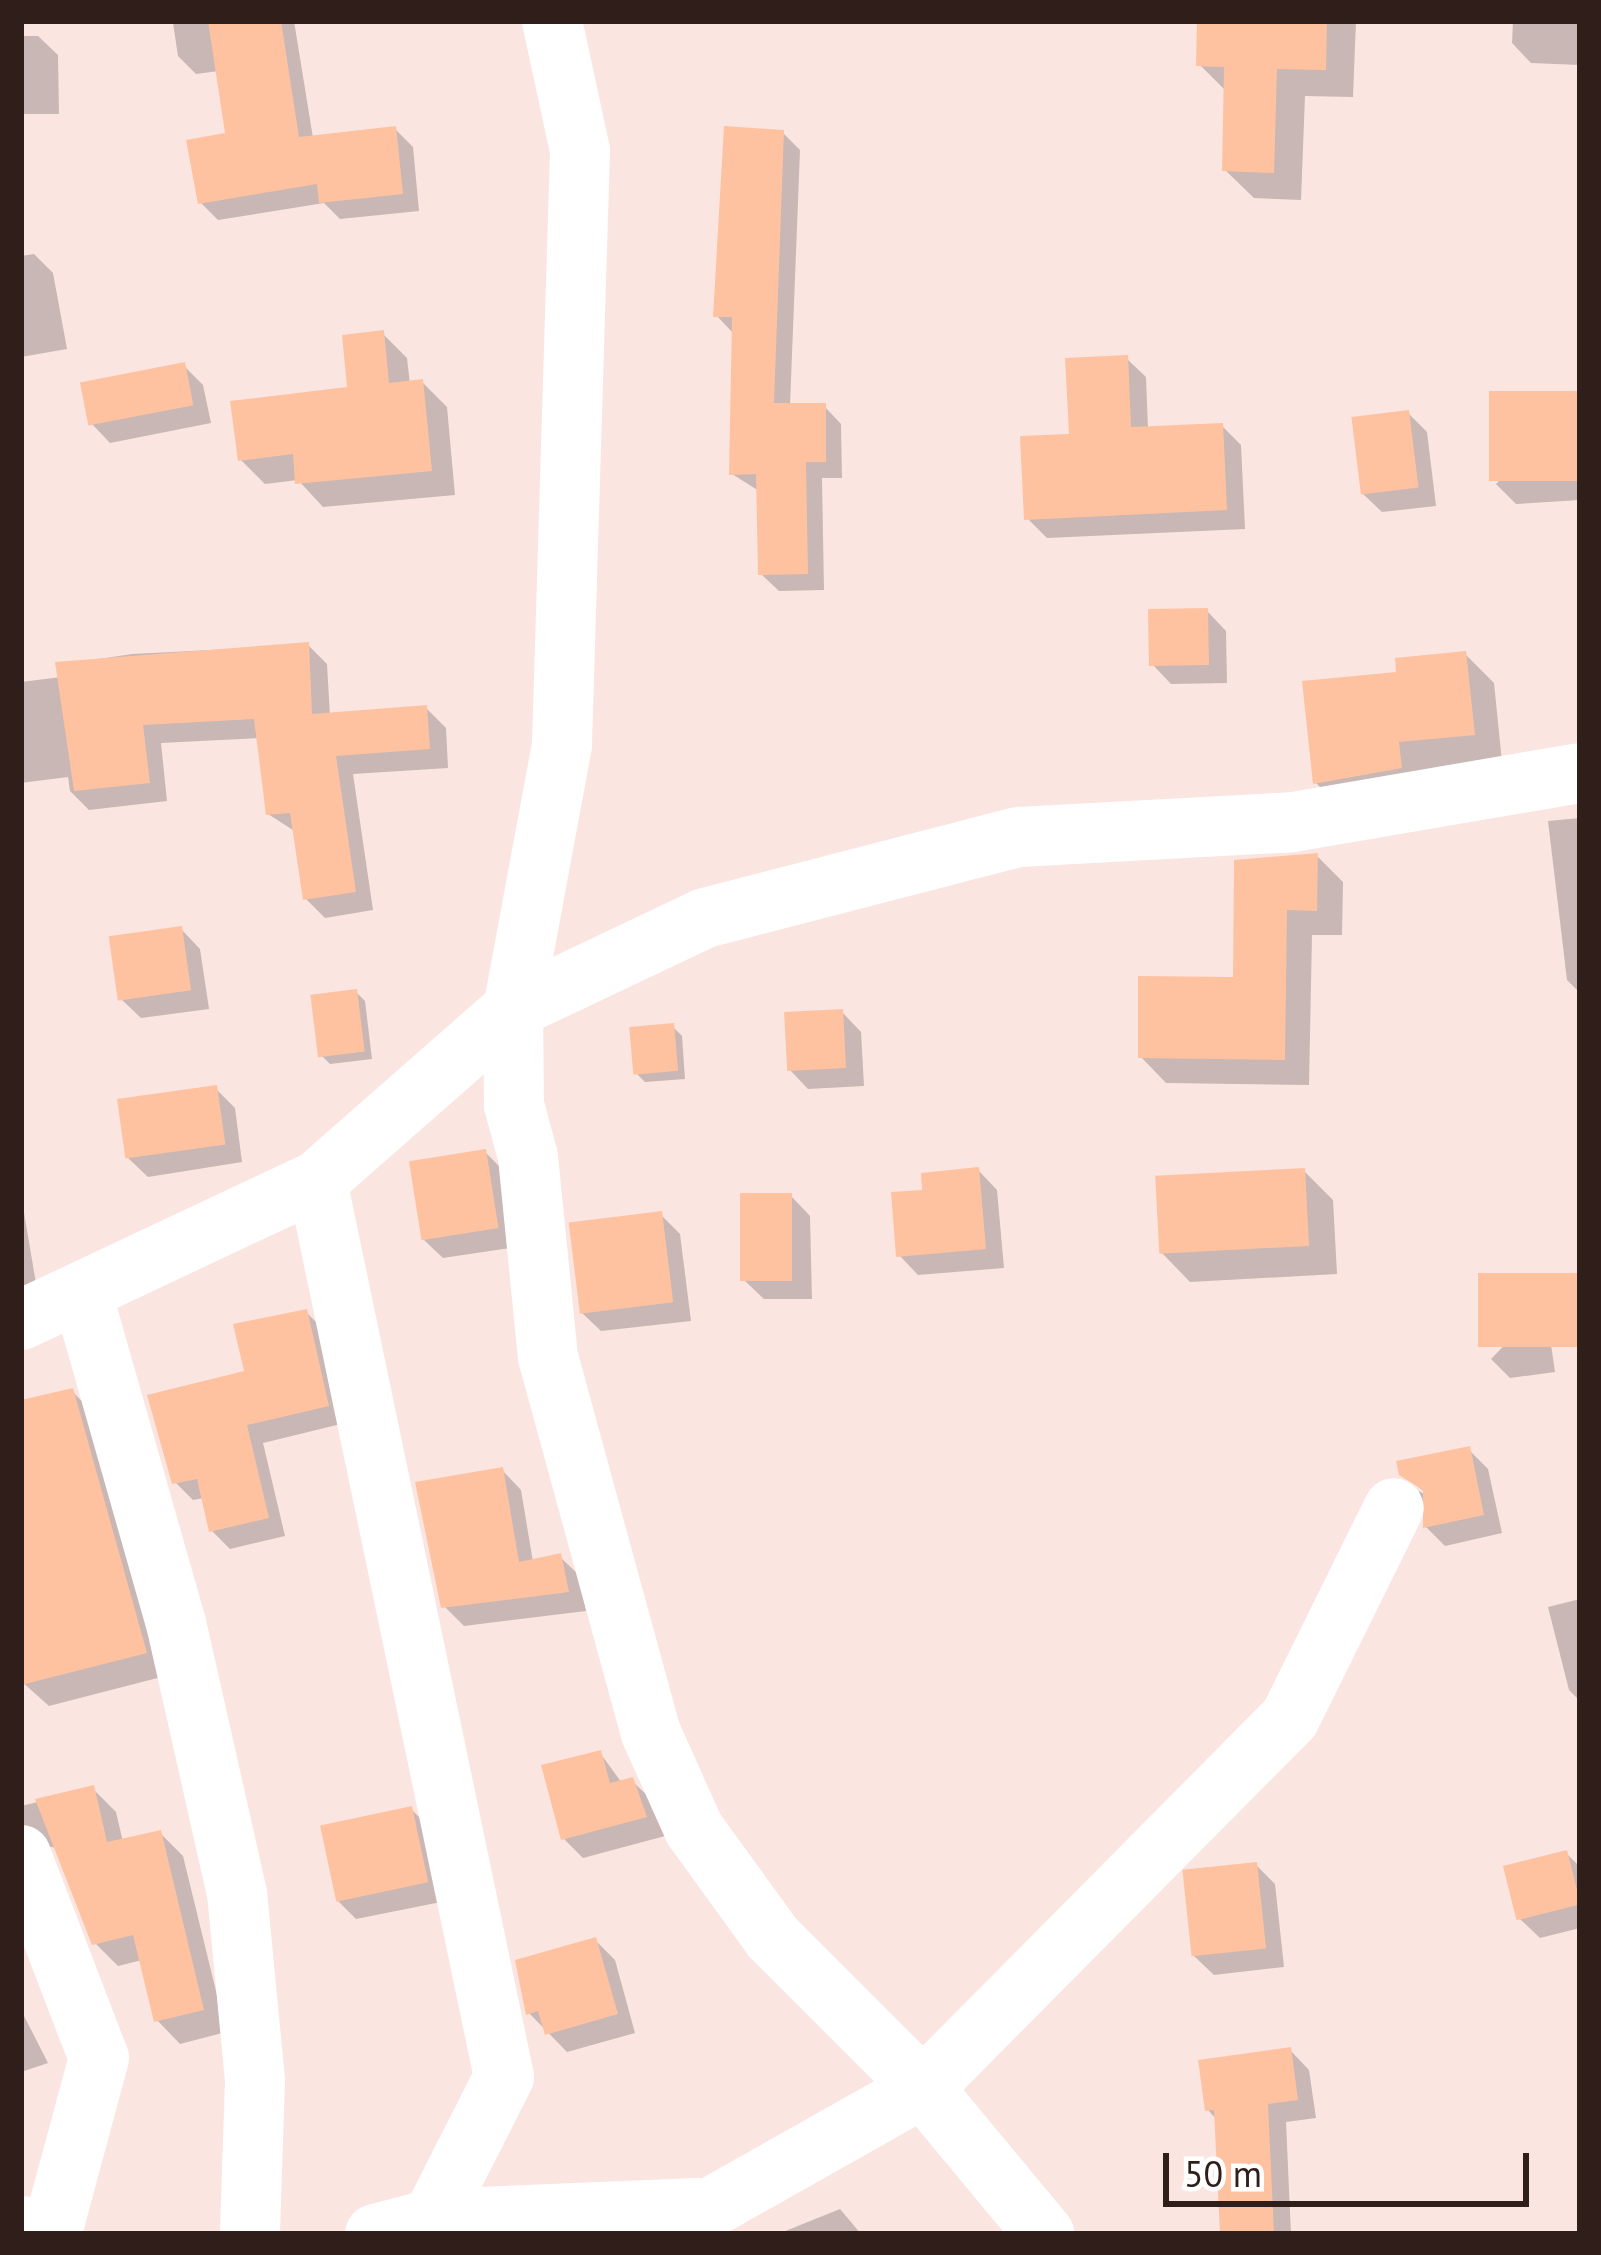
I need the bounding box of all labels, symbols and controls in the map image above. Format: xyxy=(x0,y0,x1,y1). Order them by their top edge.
scale bar xyxy=(1169,2129,1535,2203)
text: 50 m xyxy=(1184,2150,1262,2197)

